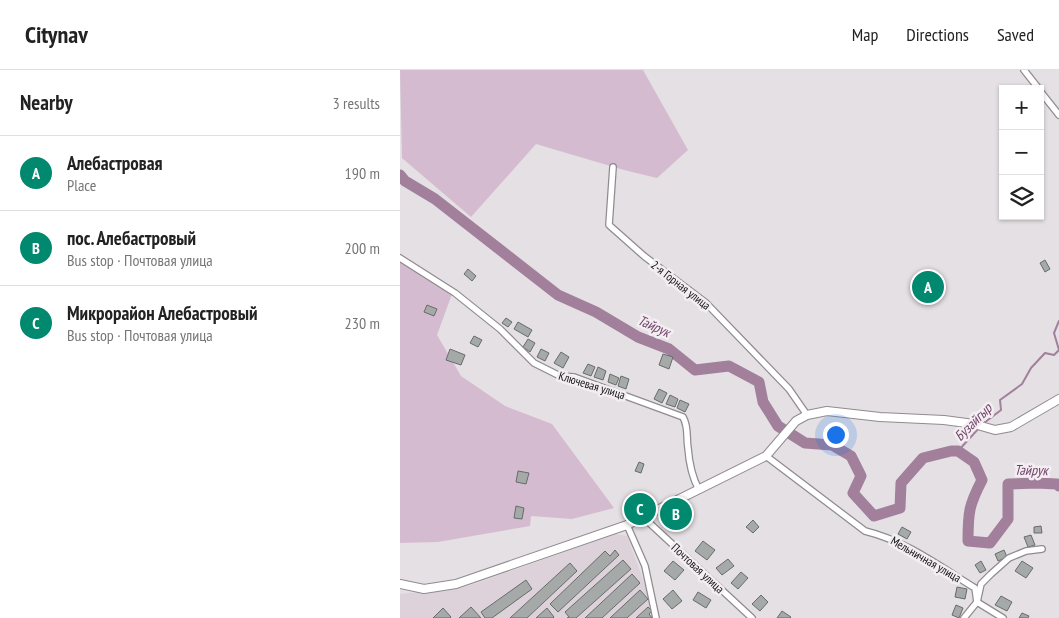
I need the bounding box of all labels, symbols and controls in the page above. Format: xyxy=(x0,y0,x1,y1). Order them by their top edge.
text: Citynav xyxy=(25,19,88,50)
text: Map xyxy=(852,23,878,46)
text: Directions xyxy=(906,23,969,46)
text: Saved xyxy=(997,23,1034,46)
map controls xyxy=(999,85,1044,220)
button: + xyxy=(999,85,1044,130)
text: Nearby xyxy=(20,89,73,116)
text: 3 results xyxy=(333,93,380,113)
button: − xyxy=(999,130,1044,175)
text: Алебастровая xyxy=(67,151,163,175)
text: A xyxy=(32,163,40,183)
text: 190 m xyxy=(345,163,380,183)
text: Place xyxy=(67,175,96,195)
button: layers xyxy=(999,175,1044,220)
text: пос. Алебастровый xyxy=(67,226,196,250)
text: B xyxy=(32,238,40,258)
text: 200 m xyxy=(345,238,380,258)
text: Bus stop · Почтовая улица xyxy=(67,250,213,270)
street label: 2-я Горная улица xyxy=(648,257,714,313)
pin: A xyxy=(912,268,944,306)
text: Микрорайон Алебастровый xyxy=(67,301,257,325)
water label: Тайрук xyxy=(635,311,674,342)
text: C xyxy=(32,313,40,333)
text: 230 m xyxy=(345,313,380,333)
text: Bus stop · Почтовая улица xyxy=(67,325,213,345)
street label: Ключевая улица xyxy=(557,368,627,402)
water label: Бузайгыр xyxy=(950,399,996,445)
your location xyxy=(823,422,849,448)
water label: Тайрук xyxy=(1014,461,1049,479)
pin: C xyxy=(624,490,656,528)
pin: B xyxy=(660,495,692,533)
street label: Мельничная улица xyxy=(888,533,964,585)
street label: Почтовая улица xyxy=(669,540,728,596)

